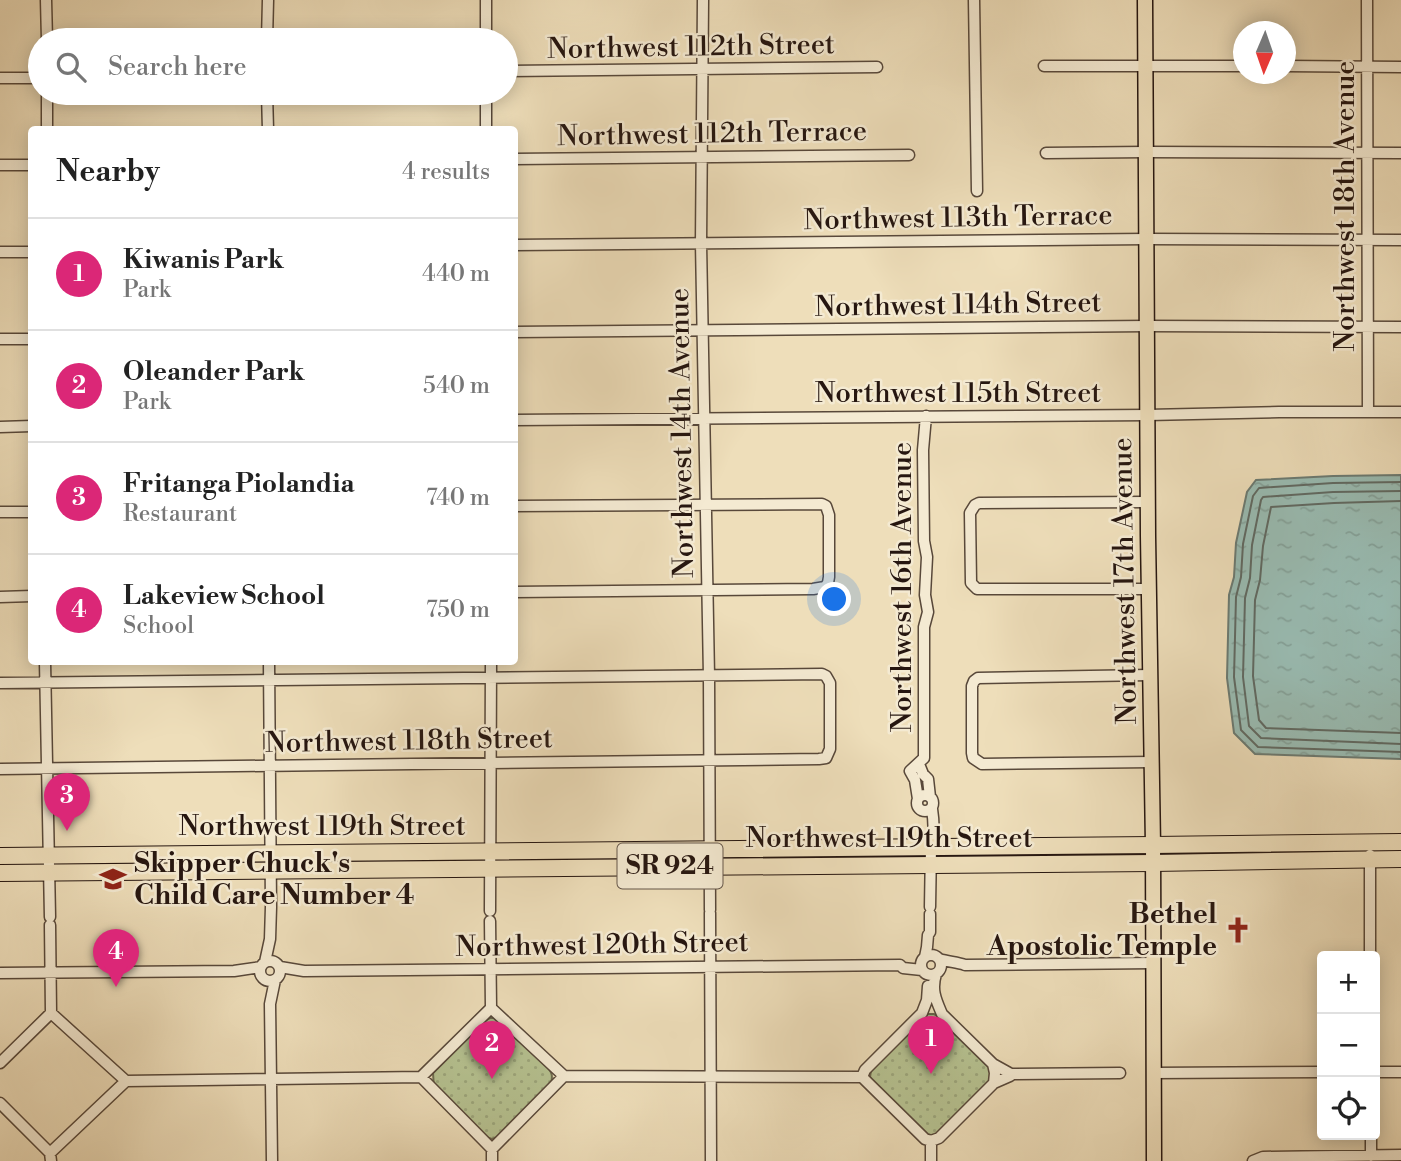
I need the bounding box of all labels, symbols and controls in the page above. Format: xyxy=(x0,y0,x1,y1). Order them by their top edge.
north arrow xyxy=(1233,21,1296,84)
street label: Northwest 112th Street xyxy=(547,27,835,67)
search box xyxy=(28,28,518,105)
icon: search xyxy=(52,48,90,86)
text: Search here xyxy=(108,51,247,83)
street label: Northwest 18th Avenue xyxy=(1328,60,1363,352)
street label: Northwest 112th Terrace xyxy=(557,114,867,154)
text: Nearby xyxy=(56,153,160,191)
text: 4 results xyxy=(402,158,490,186)
street label: Northwest 113th Terrace xyxy=(803,198,1113,238)
text: Kiwanis Park xyxy=(123,244,284,276)
text: 1 xyxy=(73,260,85,288)
text: 440 m xyxy=(422,260,490,288)
text: Park xyxy=(123,276,171,304)
street label: Northwest 114th Street xyxy=(814,285,1102,325)
street label: Northwest 14th Avenue xyxy=(662,288,702,578)
text: Oleander Park xyxy=(123,356,304,388)
text: 2 xyxy=(72,372,86,400)
text: 540 m xyxy=(423,372,490,400)
street label: Northwest 115th Street xyxy=(815,376,1101,411)
text: Park xyxy=(123,388,171,416)
street label: Northwest 17th Avenue xyxy=(1105,437,1145,725)
street label: Northwest 16th Avenue xyxy=(885,442,920,732)
text: Fritanga Piolandia xyxy=(123,468,355,500)
text: 3 xyxy=(72,484,86,512)
text: 740 m xyxy=(426,484,490,512)
text: Restaurant xyxy=(123,500,237,528)
text: Lakeview School xyxy=(123,580,325,612)
your location xyxy=(817,582,851,616)
text: 4 xyxy=(71,596,87,624)
text: 750 m xyxy=(426,596,490,624)
text: School xyxy=(123,612,194,640)
street label: Northwest 118th Street xyxy=(265,721,553,761)
pin: 3 xyxy=(44,773,90,831)
street label: Northwest 119th Street xyxy=(178,809,466,844)
street label: Northwest 119th Street xyxy=(745,821,1033,856)
road number: SR 924 xyxy=(618,844,722,888)
place label: Skipper Chuck's Child Care Number 4 xyxy=(134,846,414,913)
school or university icon: Skipper Chuck's Child Care Number 4 xyxy=(98,864,128,894)
place label: Bethel Apostolic Temple xyxy=(986,897,1217,964)
church icon: Bethel Apostolic Temple xyxy=(1223,915,1253,945)
street label: Northwest 120th Street xyxy=(455,925,749,965)
pin: 4 xyxy=(93,929,139,987)
map controls xyxy=(1317,951,1380,1140)
button: + xyxy=(1317,951,1380,1014)
button: − xyxy=(1317,1014,1380,1077)
pin: 1 xyxy=(908,1016,954,1074)
pin: 2 xyxy=(469,1021,515,1079)
button: locate xyxy=(1317,1077,1380,1140)

